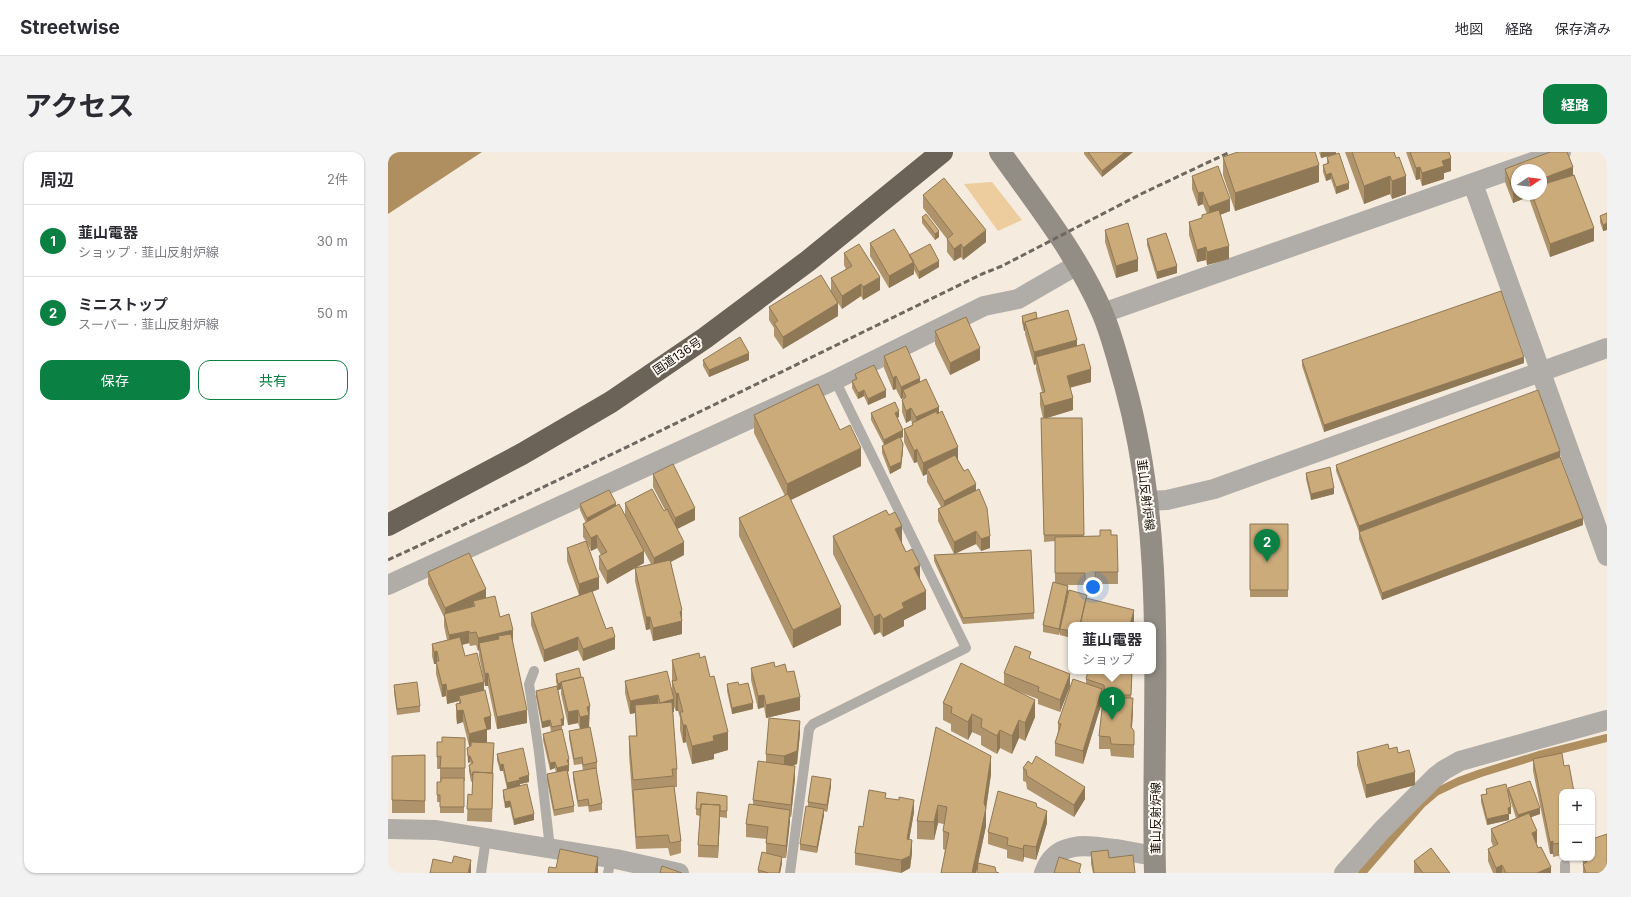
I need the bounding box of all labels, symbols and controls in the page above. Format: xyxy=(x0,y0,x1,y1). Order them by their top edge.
text: Streetwise xyxy=(20,16,120,39)
text: 地図 xyxy=(1455,20,1483,37)
text: 経路 xyxy=(1505,20,1533,37)
text: 保存済み xyxy=(1555,20,1611,37)
button: 経路 xyxy=(1543,84,1607,124)
text: アクセス xyxy=(24,89,135,123)
north arrow xyxy=(1511,164,1547,200)
text: 周辺 xyxy=(40,170,74,190)
text: 2件 xyxy=(327,171,348,187)
text: 韮山電器 xyxy=(78,223,138,242)
text: 1 xyxy=(50,233,56,249)
text: 30 m xyxy=(317,233,348,249)
text: ショップ · 韮山反射炉線 xyxy=(78,244,219,260)
text: ミニストップ xyxy=(78,295,168,314)
text: 2 xyxy=(49,305,57,321)
text: 50 m xyxy=(317,305,348,321)
text: スーパー · 韮山反射炉線 xyxy=(78,316,219,332)
street label: 国道136号 xyxy=(650,334,704,378)
button: 保存 xyxy=(40,360,190,400)
button: 共有 xyxy=(198,360,348,400)
street label: 韮山反射炉線 xyxy=(1134,458,1158,532)
pin: 2 xyxy=(1254,529,1280,562)
your location xyxy=(1083,577,1103,597)
popup xyxy=(1068,622,1156,674)
text: 韮山電器 xyxy=(1082,630,1142,649)
text: ショップ xyxy=(1082,651,1134,667)
pin: 1 xyxy=(1099,687,1125,720)
street label: 韮山反射炉線 xyxy=(1148,782,1163,854)
map controls xyxy=(1559,789,1595,861)
button: + xyxy=(1559,789,1595,825)
button: − xyxy=(1559,825,1595,861)

